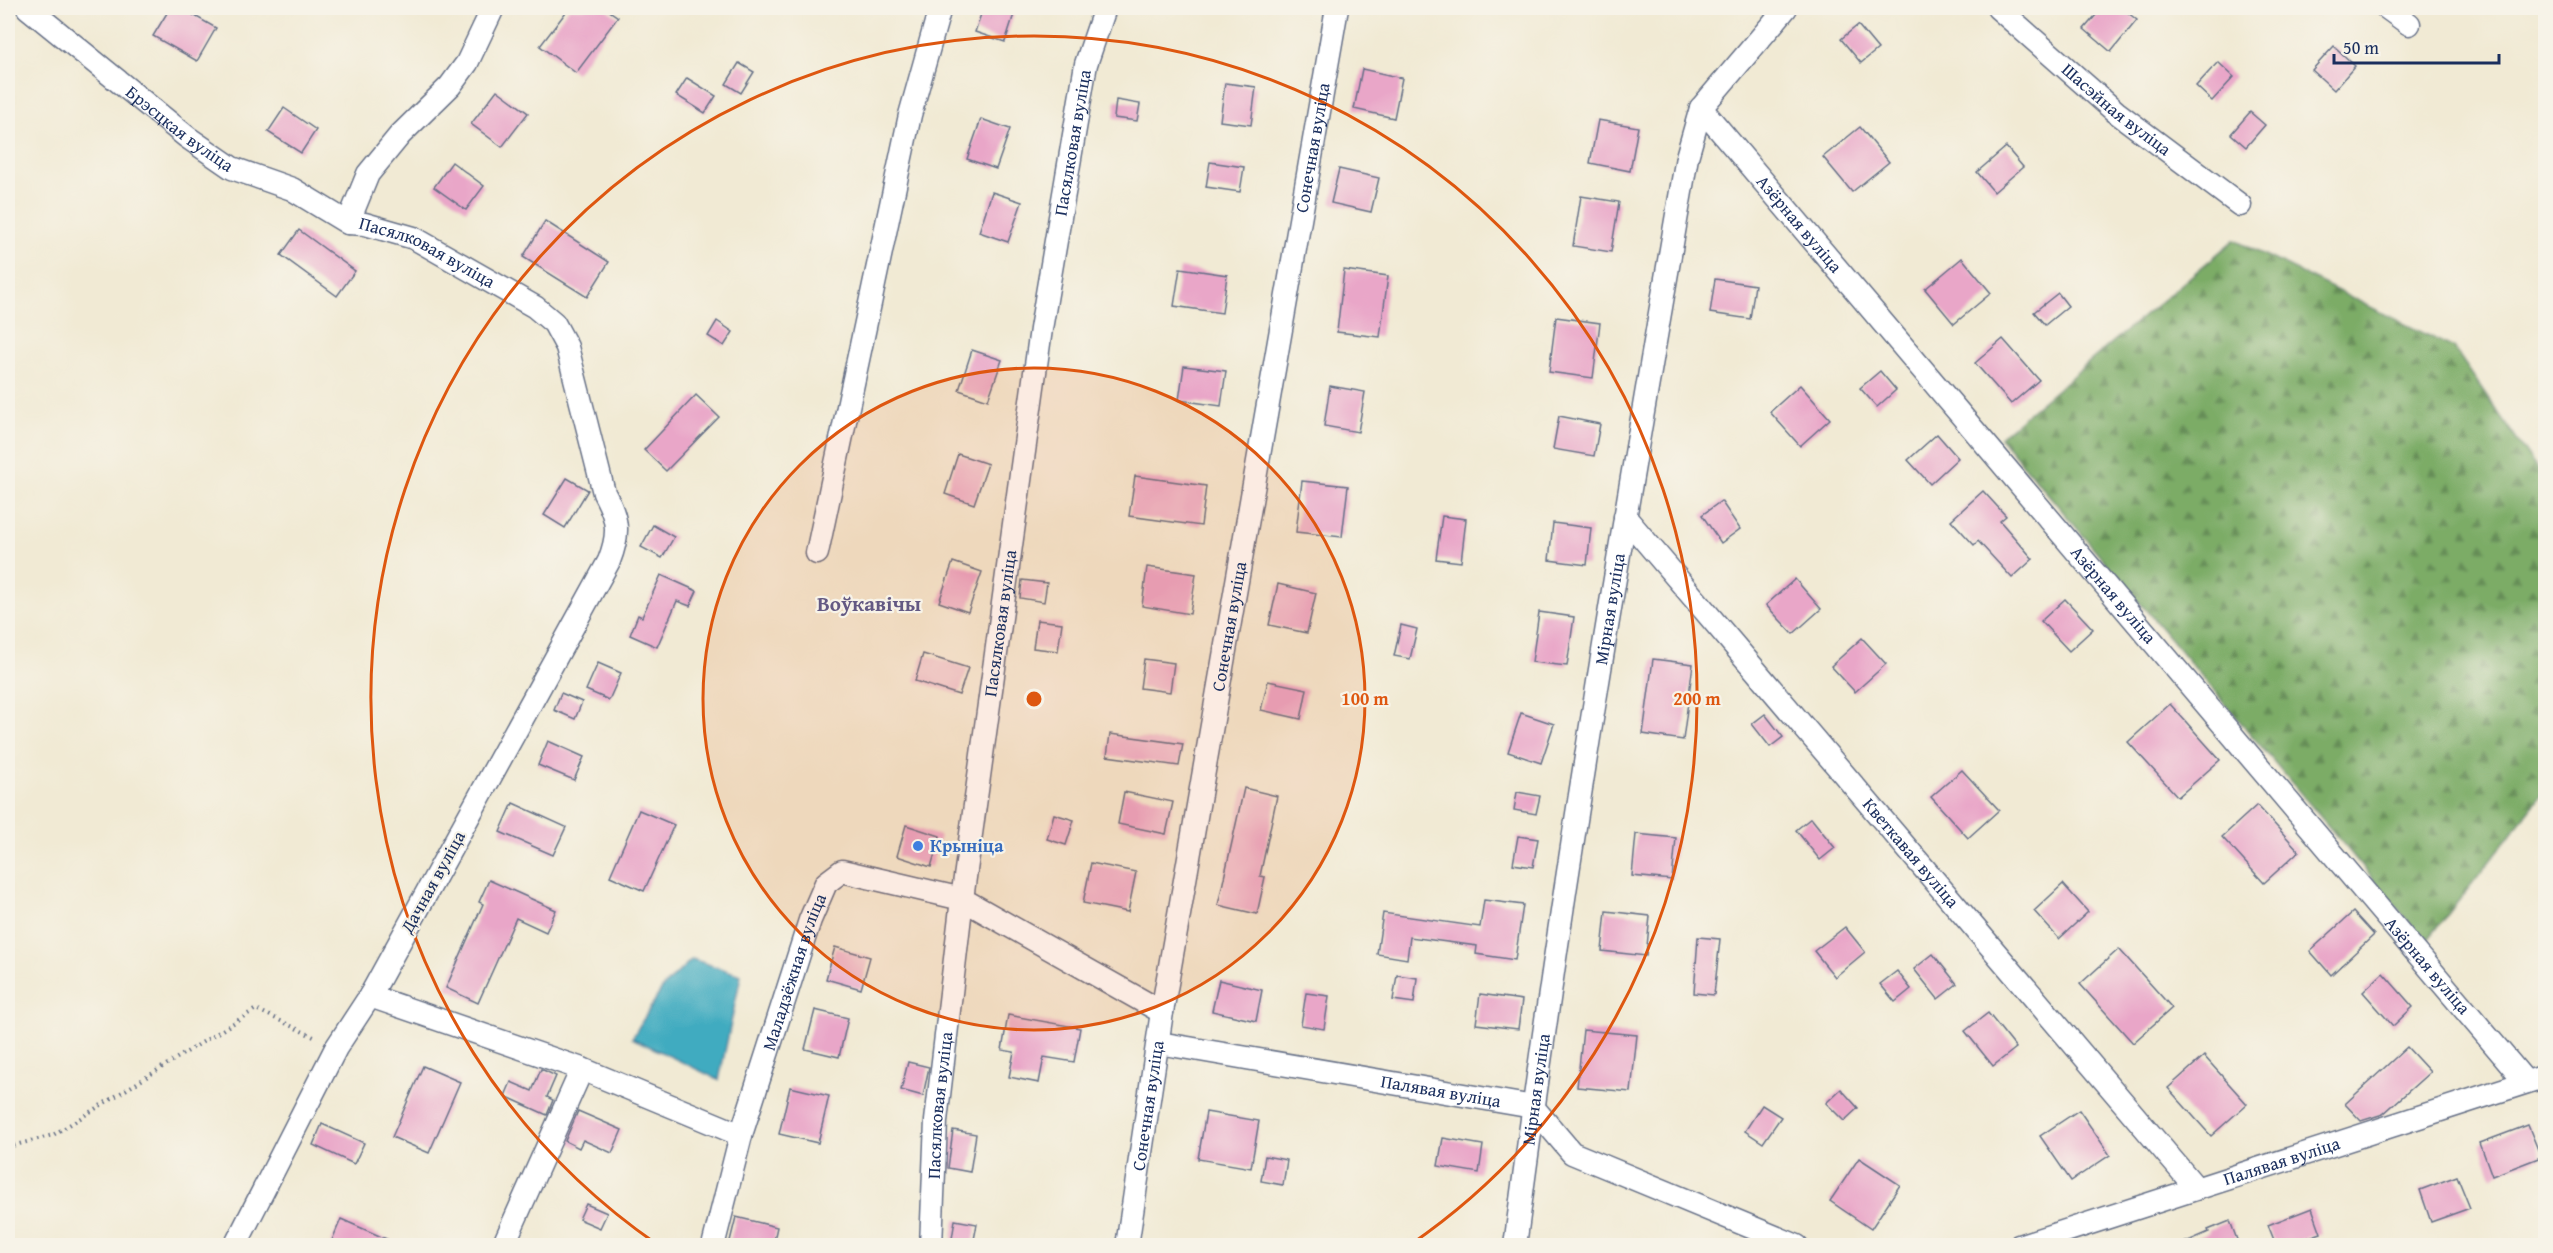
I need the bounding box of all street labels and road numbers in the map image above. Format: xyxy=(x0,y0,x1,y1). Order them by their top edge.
street label: Шасэйная вуліца xyxy=(2056,56,2178,162)
street label: Пасялковая вуліца xyxy=(1046,67,1098,218)
street label: Брэсцкая вуліца xyxy=(120,79,240,179)
street label: Сонечная вуліца xyxy=(1288,80,1337,215)
street label: Азёрная вуліца xyxy=(1750,169,1849,279)
street label: Пасялковая вуліца xyxy=(356,209,501,295)
street label: Азёрная вуліца xyxy=(2064,540,2163,650)
street label: Пасялковая вуліца xyxy=(976,548,1023,698)
street label: Мірная вуліца xyxy=(1587,551,1632,667)
street label: Сонечная вуліца xyxy=(1204,559,1253,693)
street label: Кветкавая вуліца xyxy=(1856,792,1966,914)
street label: Дачная вуліца xyxy=(393,825,472,939)
street label: Маладзёжная вуліца xyxy=(755,888,833,1054)
street label: Азёрная вуліца xyxy=(2379,911,2477,1020)
street label: Пасялковая вуліца xyxy=(920,1030,959,1180)
street label: Мірная вуліца xyxy=(1514,1031,1557,1147)
street label: Сонечная вуліца xyxy=(1124,1038,1171,1172)
street label: Палявая вуліца xyxy=(1379,1067,1504,1114)
street label: Палявая вуліца xyxy=(2220,1129,2344,1192)

